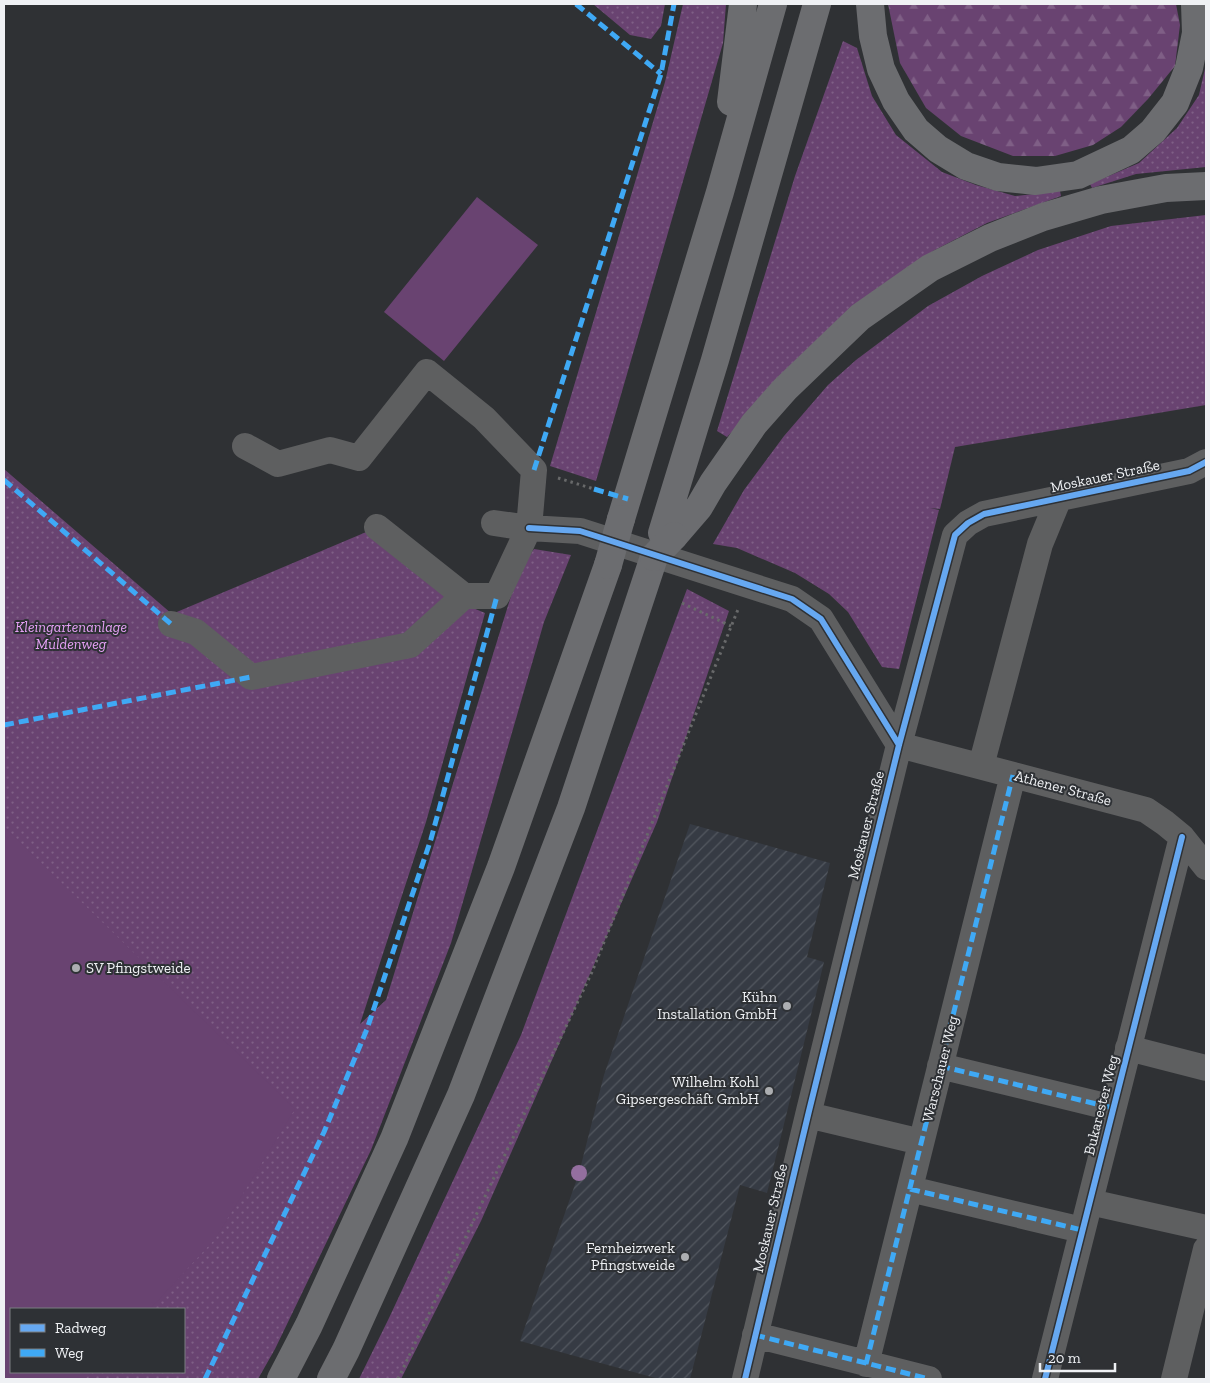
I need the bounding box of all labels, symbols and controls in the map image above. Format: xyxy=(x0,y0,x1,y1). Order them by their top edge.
street label: Moskauer Straße xyxy=(1049,456,1161,496)
park label: Kleingartenanlage Muldenweg xyxy=(15,618,127,653)
street label: Athener Straße xyxy=(1013,766,1113,810)
street label: Moskauer Straße xyxy=(844,769,888,881)
place label: SV Pfingstweide xyxy=(86,959,191,977)
marker: SV Pfingstweide xyxy=(70,962,82,974)
place label: Kühn Installation GmbH xyxy=(657,988,777,1023)
marker: Kühn Installation GmbH xyxy=(781,1000,793,1012)
street label: Warschauer Weg xyxy=(918,1014,962,1124)
street label: Bukarester Weg xyxy=(1080,1053,1122,1157)
place label: Wilhelm Kohl Gipsergeschäft GmbH xyxy=(616,1073,759,1108)
marker: Wilhelm Kohl Gipsergeschäft GmbH xyxy=(763,1085,775,1097)
street label: Moskauer Straße xyxy=(749,1162,791,1274)
place label: Fernheizwerk Pfingstweide xyxy=(586,1239,675,1274)
marker: Fernheizwerk Pfingstweide xyxy=(679,1251,691,1263)
legend xyxy=(10,1308,185,1373)
text: Radweg xyxy=(55,1319,106,1337)
scale bar xyxy=(1040,1340,1115,1372)
text: Weg xyxy=(55,1344,84,1362)
text: 20 m xyxy=(1048,1349,1081,1367)

